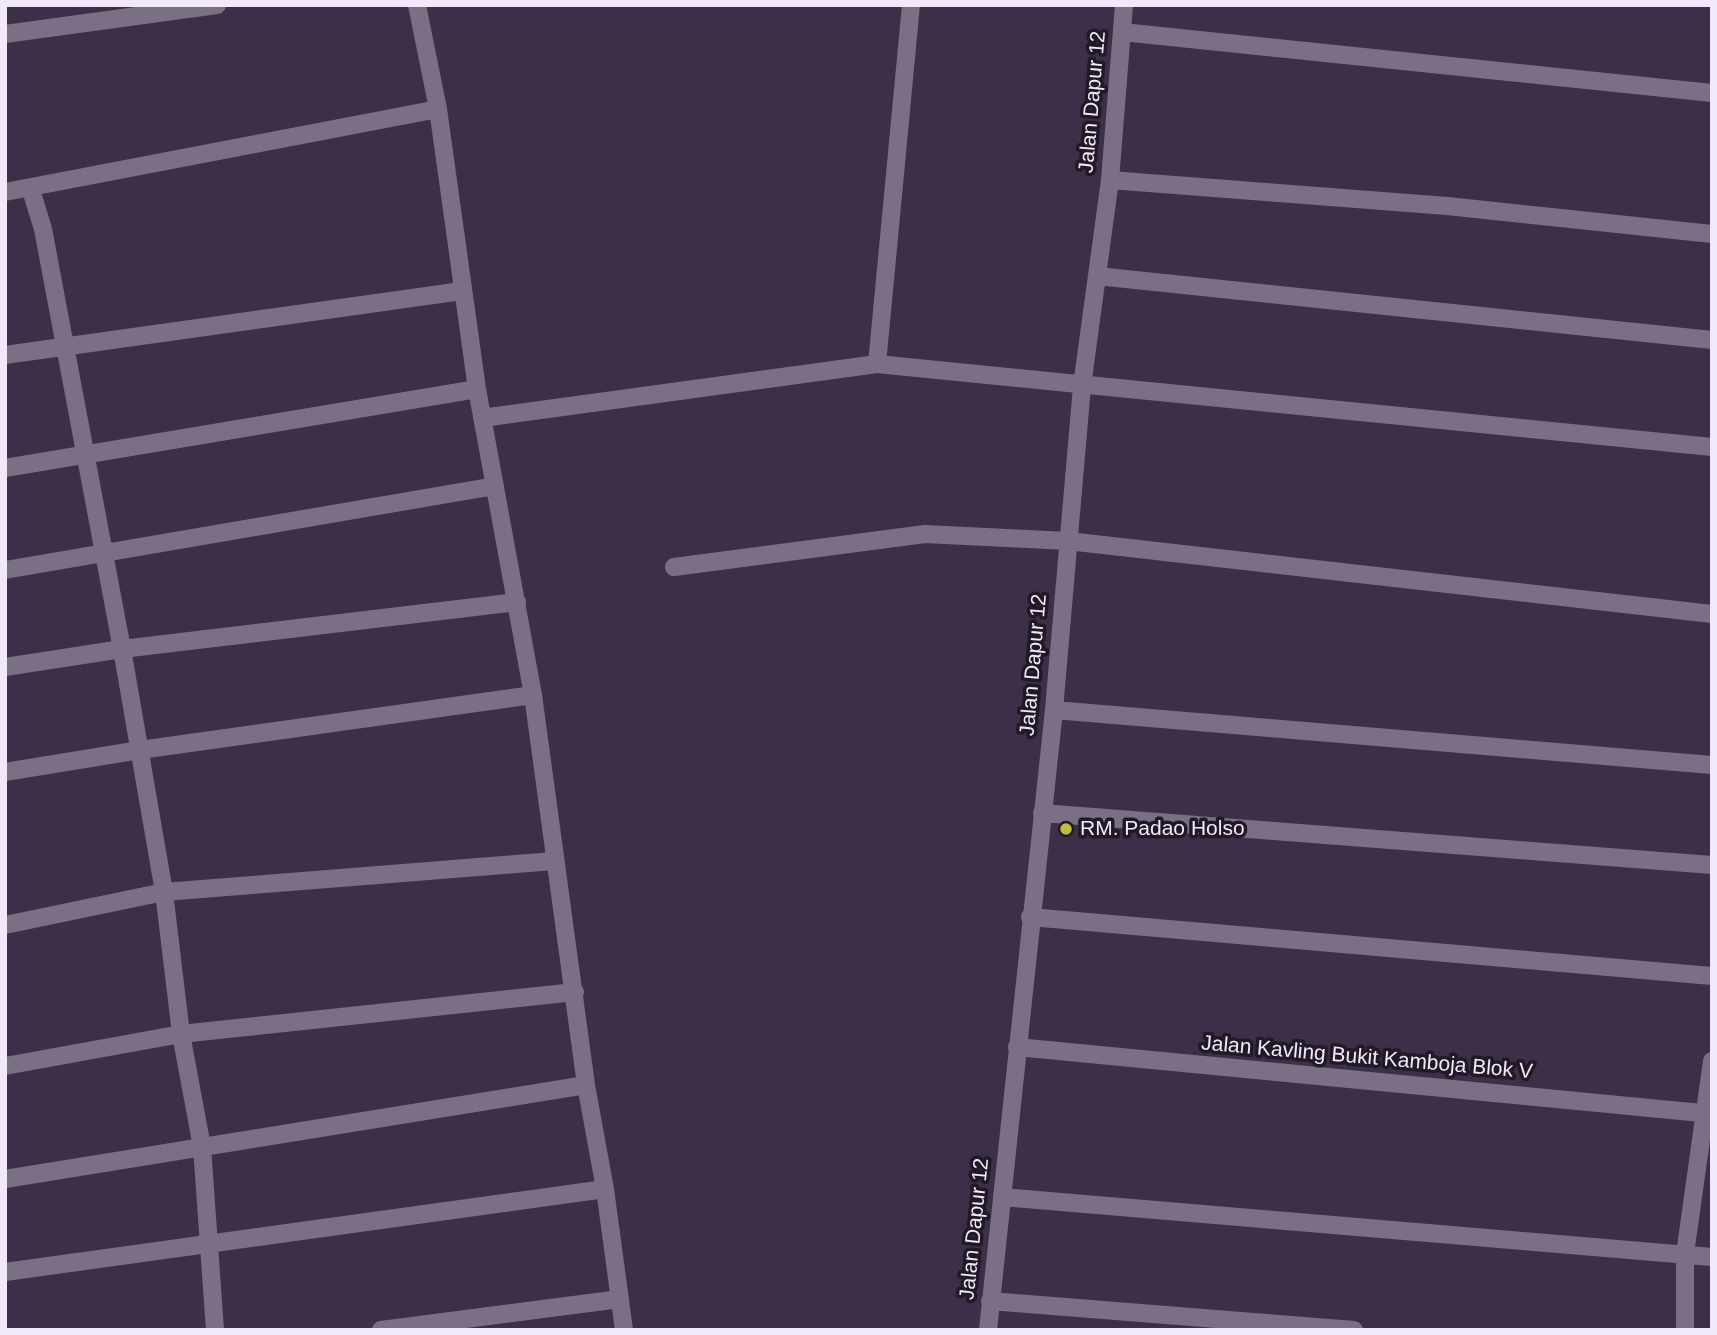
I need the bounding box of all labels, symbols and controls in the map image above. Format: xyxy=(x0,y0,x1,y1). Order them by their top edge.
street label: Jalan Dapur 12 xyxy=(1074,30,1112,174)
street label: Jalan Dapur 12 xyxy=(1015,593,1053,737)
place label: RM. Padao Holso xyxy=(1080,816,1245,842)
marker: RM. Padao Holso xyxy=(1058,821,1074,837)
street label: Jalan Kavling Bukit Kamboja Blok V xyxy=(1200,1031,1534,1085)
street label: Jalan Dapur 12 xyxy=(955,1157,995,1301)

